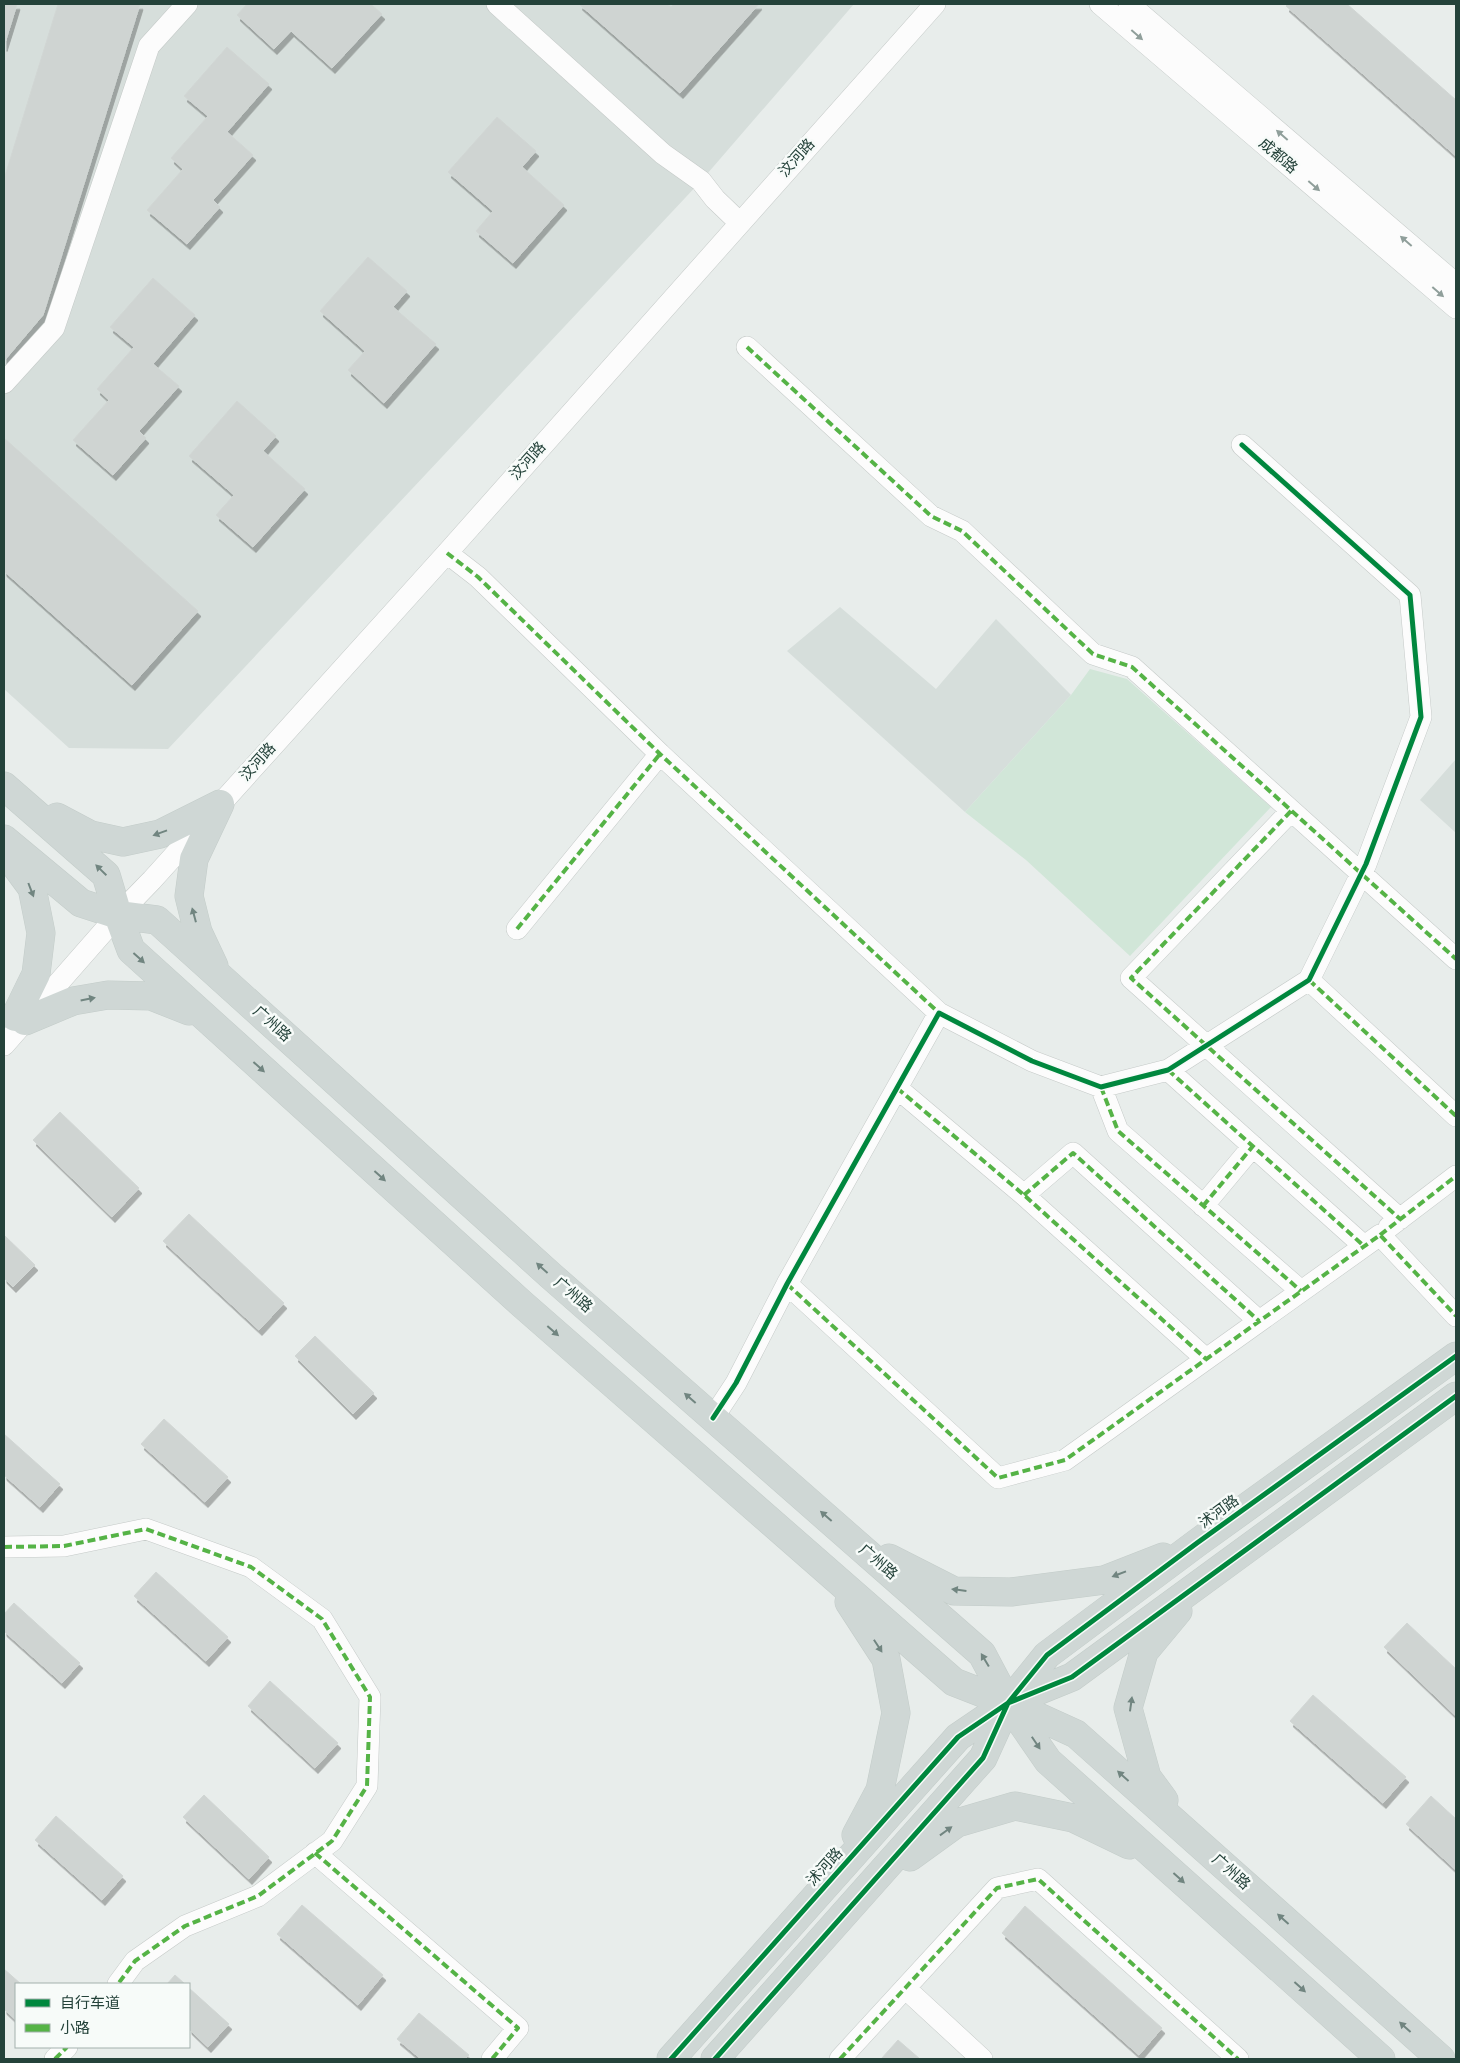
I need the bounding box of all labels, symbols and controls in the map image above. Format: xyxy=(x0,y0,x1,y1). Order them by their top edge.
one-way arrow xyxy=(1131,30,1144,41)
one-way arrow xyxy=(1277,129,1289,141)
street label: 成都路 xyxy=(1255,134,1301,178)
street label: 汶河路 xyxy=(775,135,819,181)
one-way arrow xyxy=(1307,181,1320,192)
one-way arrow xyxy=(1400,235,1413,246)
one-way arrow xyxy=(1431,286,1443,298)
street label: 汶河路 xyxy=(506,438,550,484)
street label: 汶河路 xyxy=(236,739,280,785)
one-way arrow xyxy=(152,829,167,837)
one-way arrow xyxy=(95,864,107,876)
one-way arrow xyxy=(27,883,35,898)
one-way arrow xyxy=(189,907,197,922)
one-way arrow xyxy=(133,952,145,964)
one-way arrow xyxy=(80,994,96,1002)
street label: 广州路 xyxy=(249,1002,295,1046)
one-way arrow xyxy=(253,1061,265,1073)
one-way arrow xyxy=(374,1170,386,1182)
one-way arrow xyxy=(535,1262,548,1273)
street label: 广州路 xyxy=(550,1273,596,1317)
one-way arrow xyxy=(546,1326,559,1337)
one-way arrow xyxy=(684,1392,697,1403)
street label: 沭河路 xyxy=(1195,1491,1243,1533)
one-way arrow xyxy=(820,1510,832,1522)
street label: 广州路 xyxy=(855,1540,901,1584)
one-way arrow xyxy=(1111,1570,1126,1578)
one-way arrow xyxy=(950,1586,966,1594)
one-way arrow xyxy=(873,1639,882,1653)
one-way arrow xyxy=(981,1653,990,1666)
one-way arrow xyxy=(1127,1696,1135,1712)
one-way arrow xyxy=(1031,1736,1041,1749)
one-way arrow xyxy=(1117,1770,1129,1782)
one-way arrow xyxy=(939,1825,952,1836)
street label: 沭河路 xyxy=(803,1844,847,1890)
street label: 广州路 xyxy=(1208,1850,1254,1894)
one-way arrow xyxy=(1172,1873,1185,1884)
one-way arrow xyxy=(1278,1913,1290,1925)
one-way arrow xyxy=(1293,1981,1305,1993)
legend xyxy=(15,1983,190,2048)
text: 自行车道 xyxy=(60,1994,120,2013)
text: 小路 xyxy=(60,2019,90,2038)
one-way arrow xyxy=(1399,2021,1411,2033)

